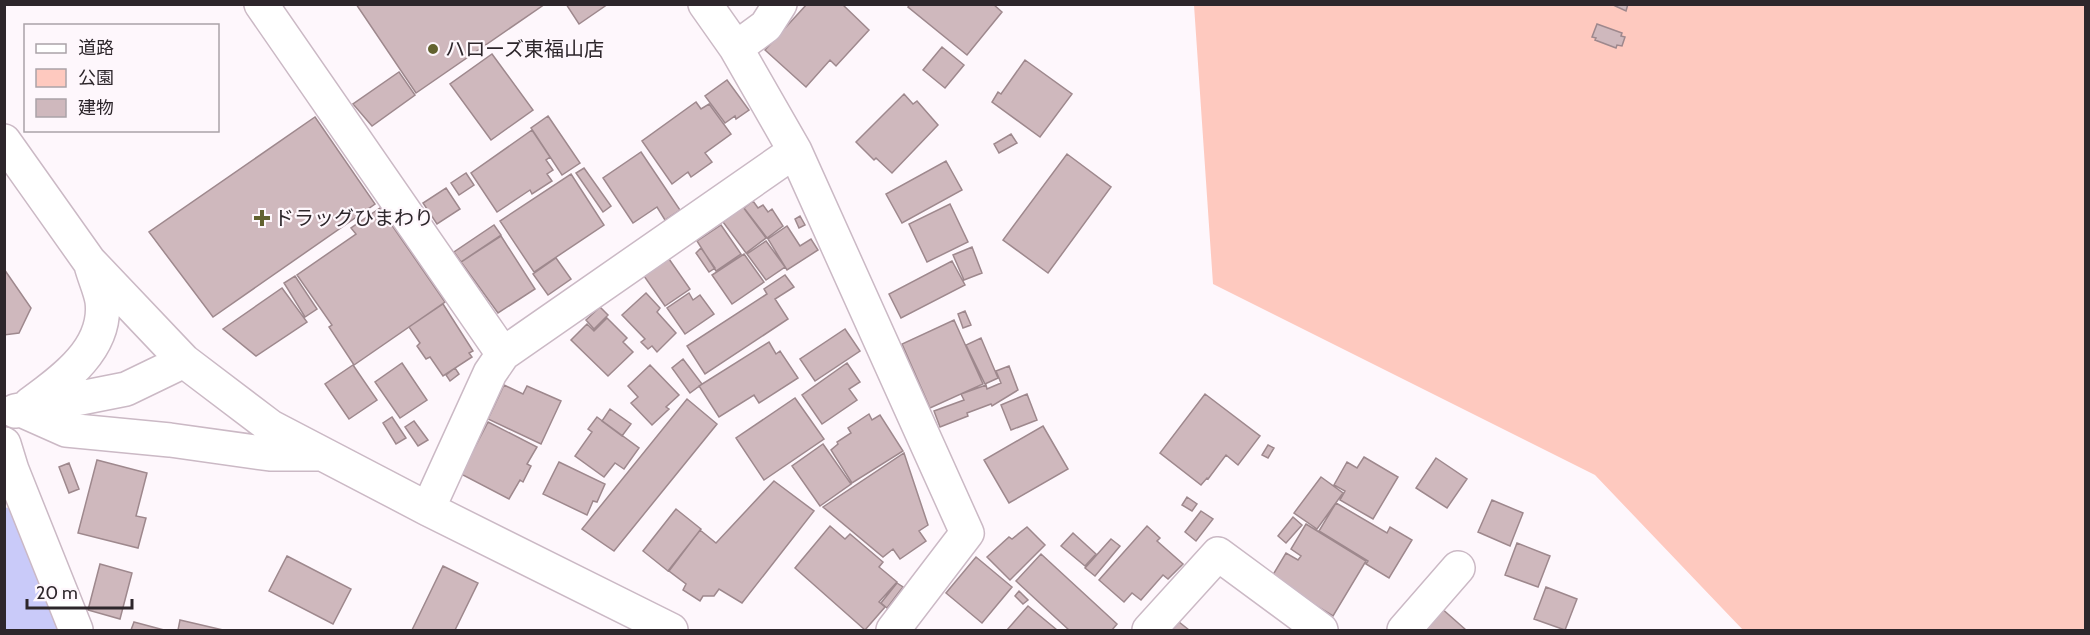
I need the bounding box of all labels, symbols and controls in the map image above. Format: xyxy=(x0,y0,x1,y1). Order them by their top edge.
legend xyxy=(24,24,219,132)
text: 道路 xyxy=(78,37,114,59)
place label: ハローズ東福山店 xyxy=(445,37,604,61)
marker: ハローズ東福山店 xyxy=(426,42,440,56)
text: 公園 xyxy=(78,67,114,89)
text: 建物 xyxy=(78,97,114,119)
place label: ドラッグひまわり xyxy=(274,206,434,230)
marker: ドラッグひまわり xyxy=(255,211,269,225)
scale bar xyxy=(27,572,132,610)
text: 20 m xyxy=(36,582,78,604)

